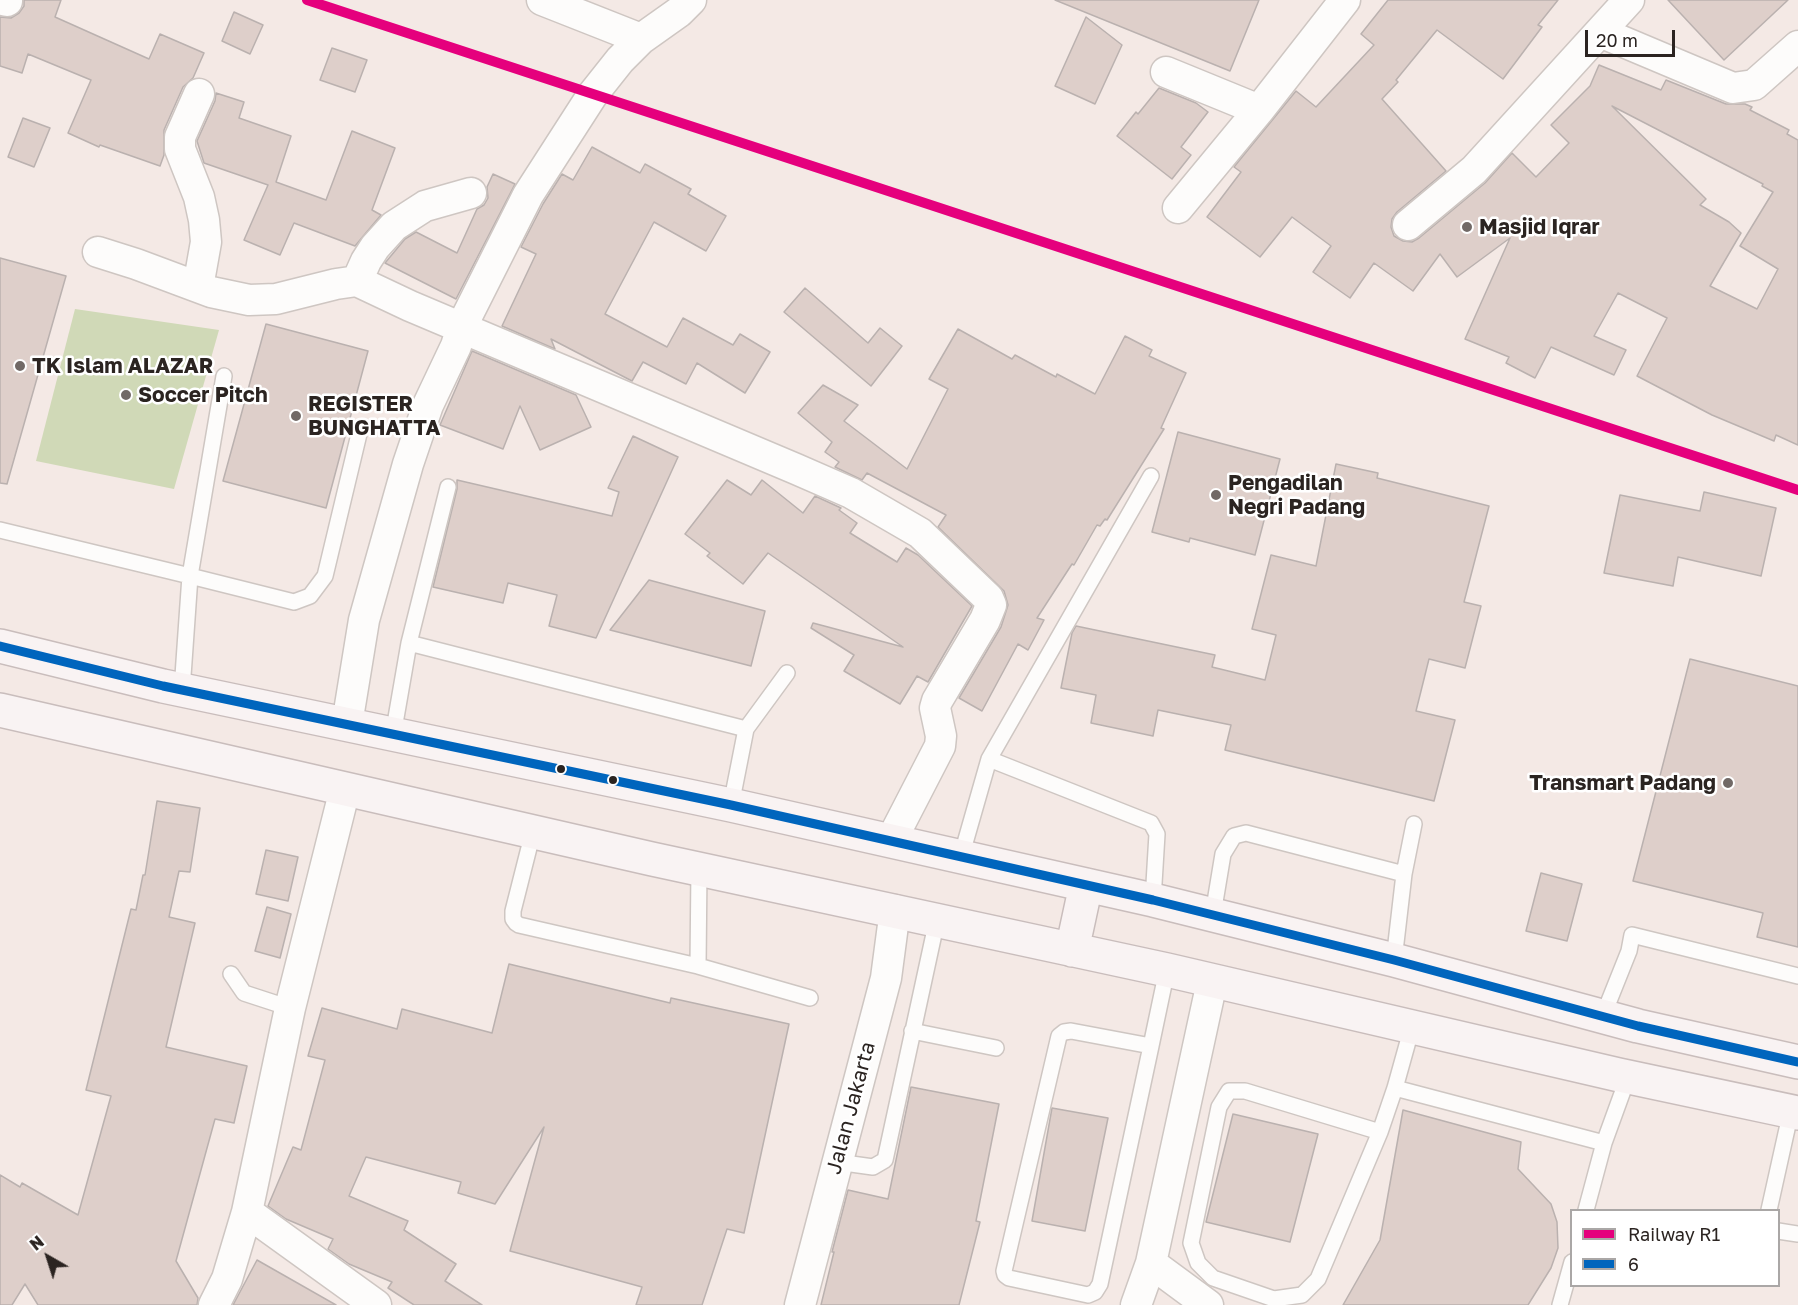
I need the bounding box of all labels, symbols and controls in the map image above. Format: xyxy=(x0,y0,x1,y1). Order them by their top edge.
scale bar xyxy=(1588,18,1678,56)
text: 20 m xyxy=(1596,29,1638,51)
place label: Masjid Iqrar xyxy=(1479,214,1600,240)
marker: Masjid Iqrar xyxy=(1460,220,1474,234)
place label: TK Islam ALAZAR xyxy=(32,353,213,379)
marker: TK Islam ALAZAR xyxy=(13,359,27,373)
place label: Soccer Pitch xyxy=(138,382,268,408)
marker: Soccer Pitch xyxy=(119,388,133,402)
place label: REGISTER BUNGHATTA xyxy=(308,391,440,441)
marker: REGISTER BUNGHATTA xyxy=(289,409,303,423)
place label: Pengadilan Negri Padang xyxy=(1228,470,1365,520)
marker: Pengadilan Negri Padang xyxy=(1209,488,1223,502)
unlabelled marker xyxy=(555,763,567,775)
place label: Transmart Padang xyxy=(1529,770,1716,796)
unlabelled marker xyxy=(607,774,619,786)
marker: Transmart Padang xyxy=(1721,776,1735,790)
street label: Jalan Jakarta xyxy=(821,1039,881,1177)
legend xyxy=(1570,1209,1780,1287)
text: Railway R1 xyxy=(1628,1223,1720,1245)
north arrow xyxy=(18,1227,78,1287)
text: N xyxy=(26,1231,48,1255)
text: 6 xyxy=(1628,1253,1639,1275)

